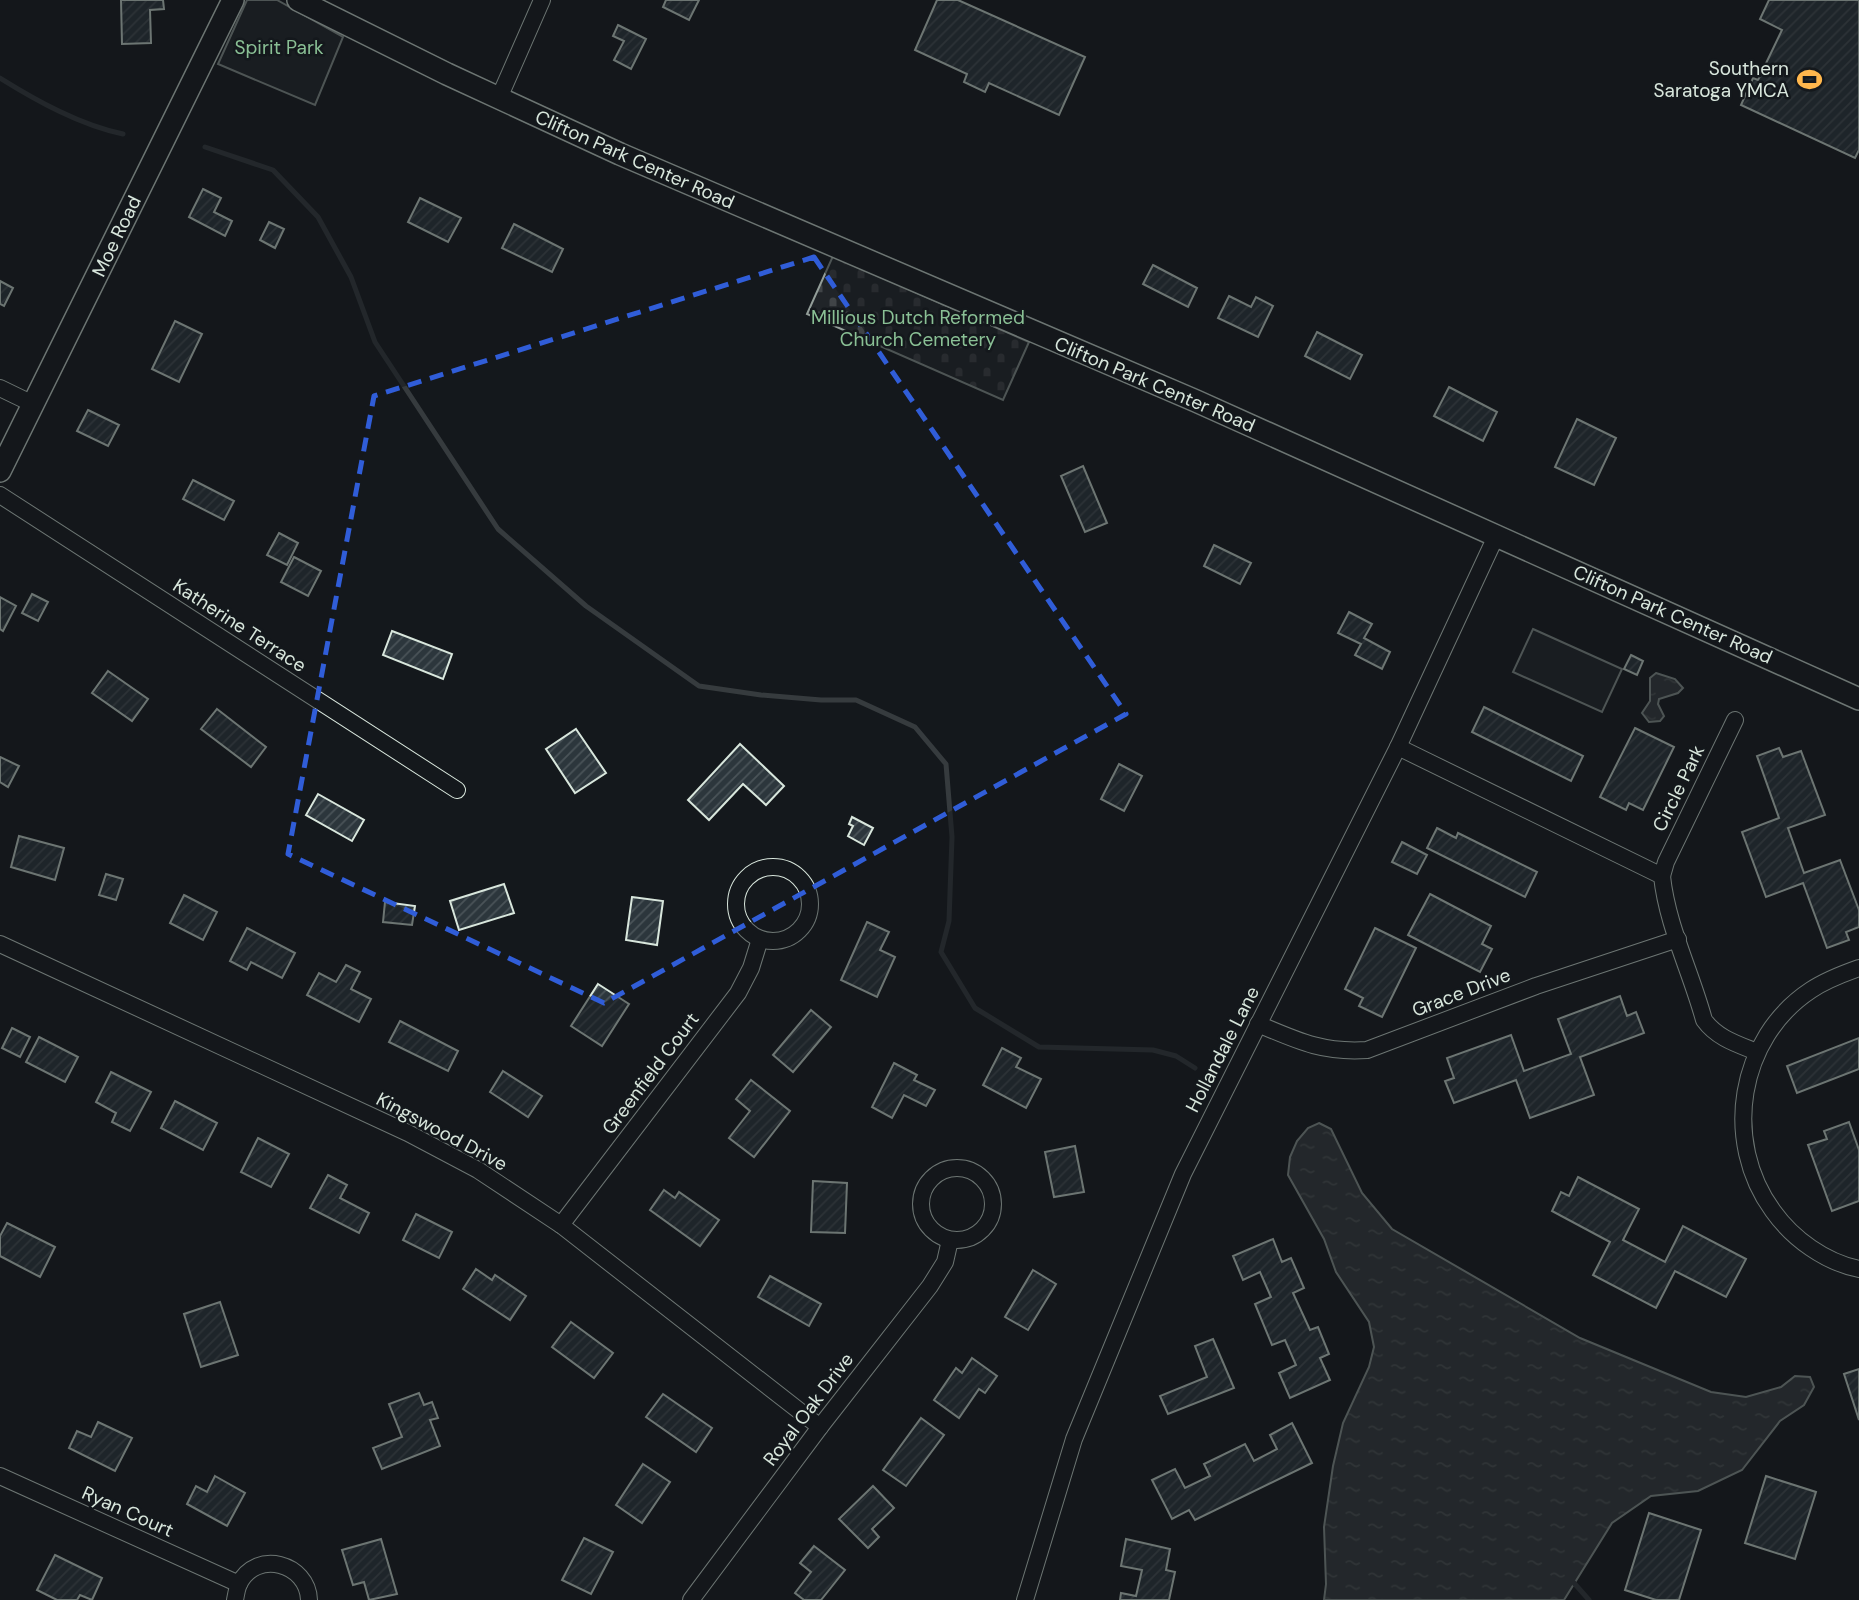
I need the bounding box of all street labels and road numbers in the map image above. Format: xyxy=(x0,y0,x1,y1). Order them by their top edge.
street label: Clifton Park Center Road xyxy=(531,104,738,215)
street label: Moe Road xyxy=(86,191,147,281)
street label: Clifton Park Center Road xyxy=(1051,331,1259,438)
street label: Clifton Park Center Road xyxy=(1569,559,1776,670)
street label: Katherine Terrace xyxy=(168,573,311,678)
street label: Circle Park xyxy=(1647,740,1710,836)
street label: Grace Drive xyxy=(1408,962,1514,1023)
street label: Hollandale Lane xyxy=(1180,982,1265,1117)
street label: Greenfield Court xyxy=(596,1007,704,1139)
street label: Kingswood Drive xyxy=(372,1086,512,1177)
street label: Royal Oak Drive xyxy=(758,1348,859,1471)
street label: Ryan Court xyxy=(78,1480,178,1543)

